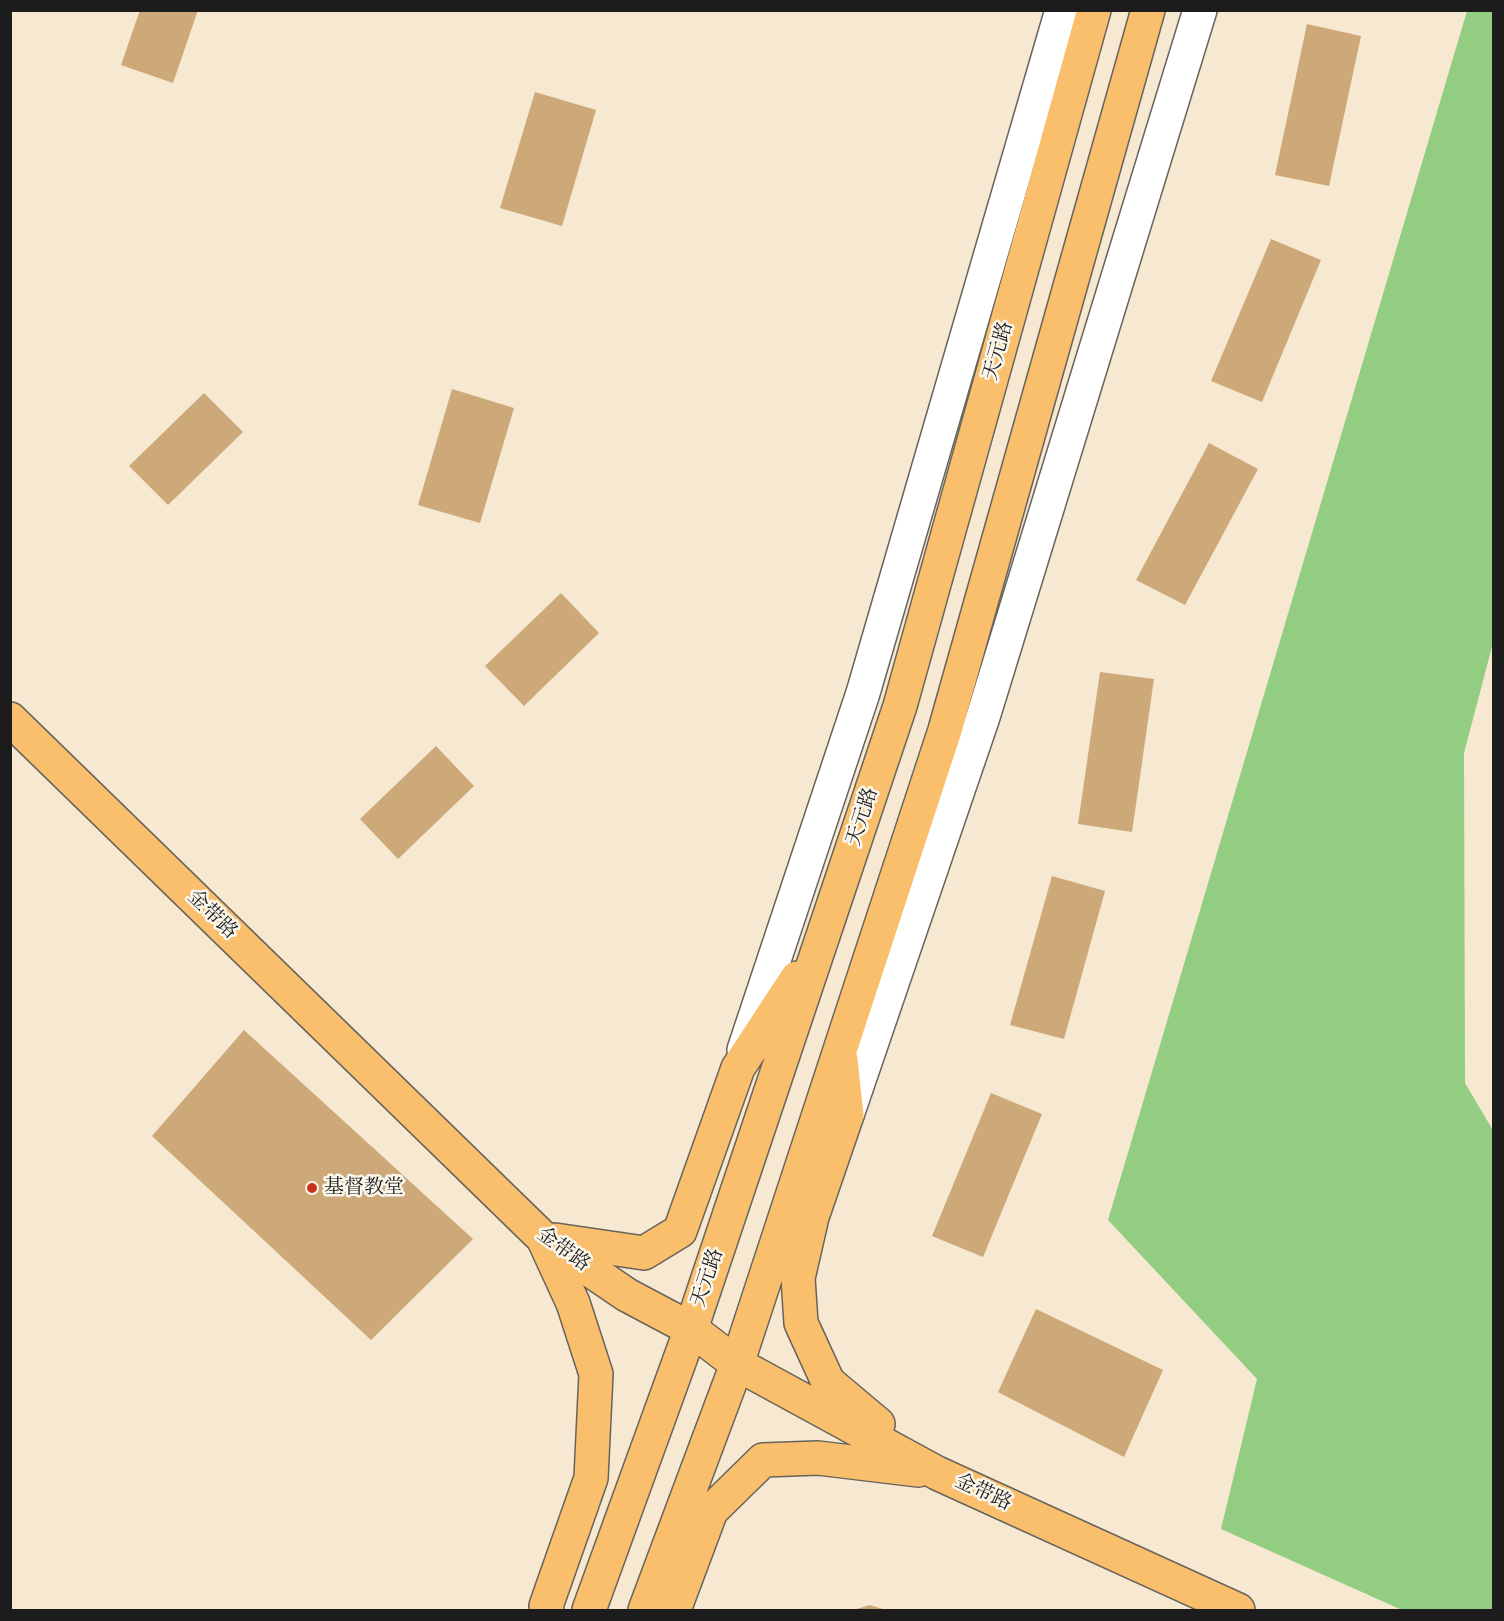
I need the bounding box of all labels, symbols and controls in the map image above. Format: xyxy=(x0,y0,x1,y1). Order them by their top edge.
street label: 天元路 xyxy=(979,319,1019,383)
street label: 天元路 xyxy=(842,785,884,849)
street label: 金带路 xyxy=(182,886,242,944)
place label: 基督教堂 xyxy=(324,1176,404,1200)
marker: 基督教堂 xyxy=(305,1181,319,1195)
street label: 金带路 xyxy=(532,1223,594,1277)
street label: 天元路 xyxy=(687,1246,729,1310)
street label: 金带路 xyxy=(951,1469,1015,1517)

